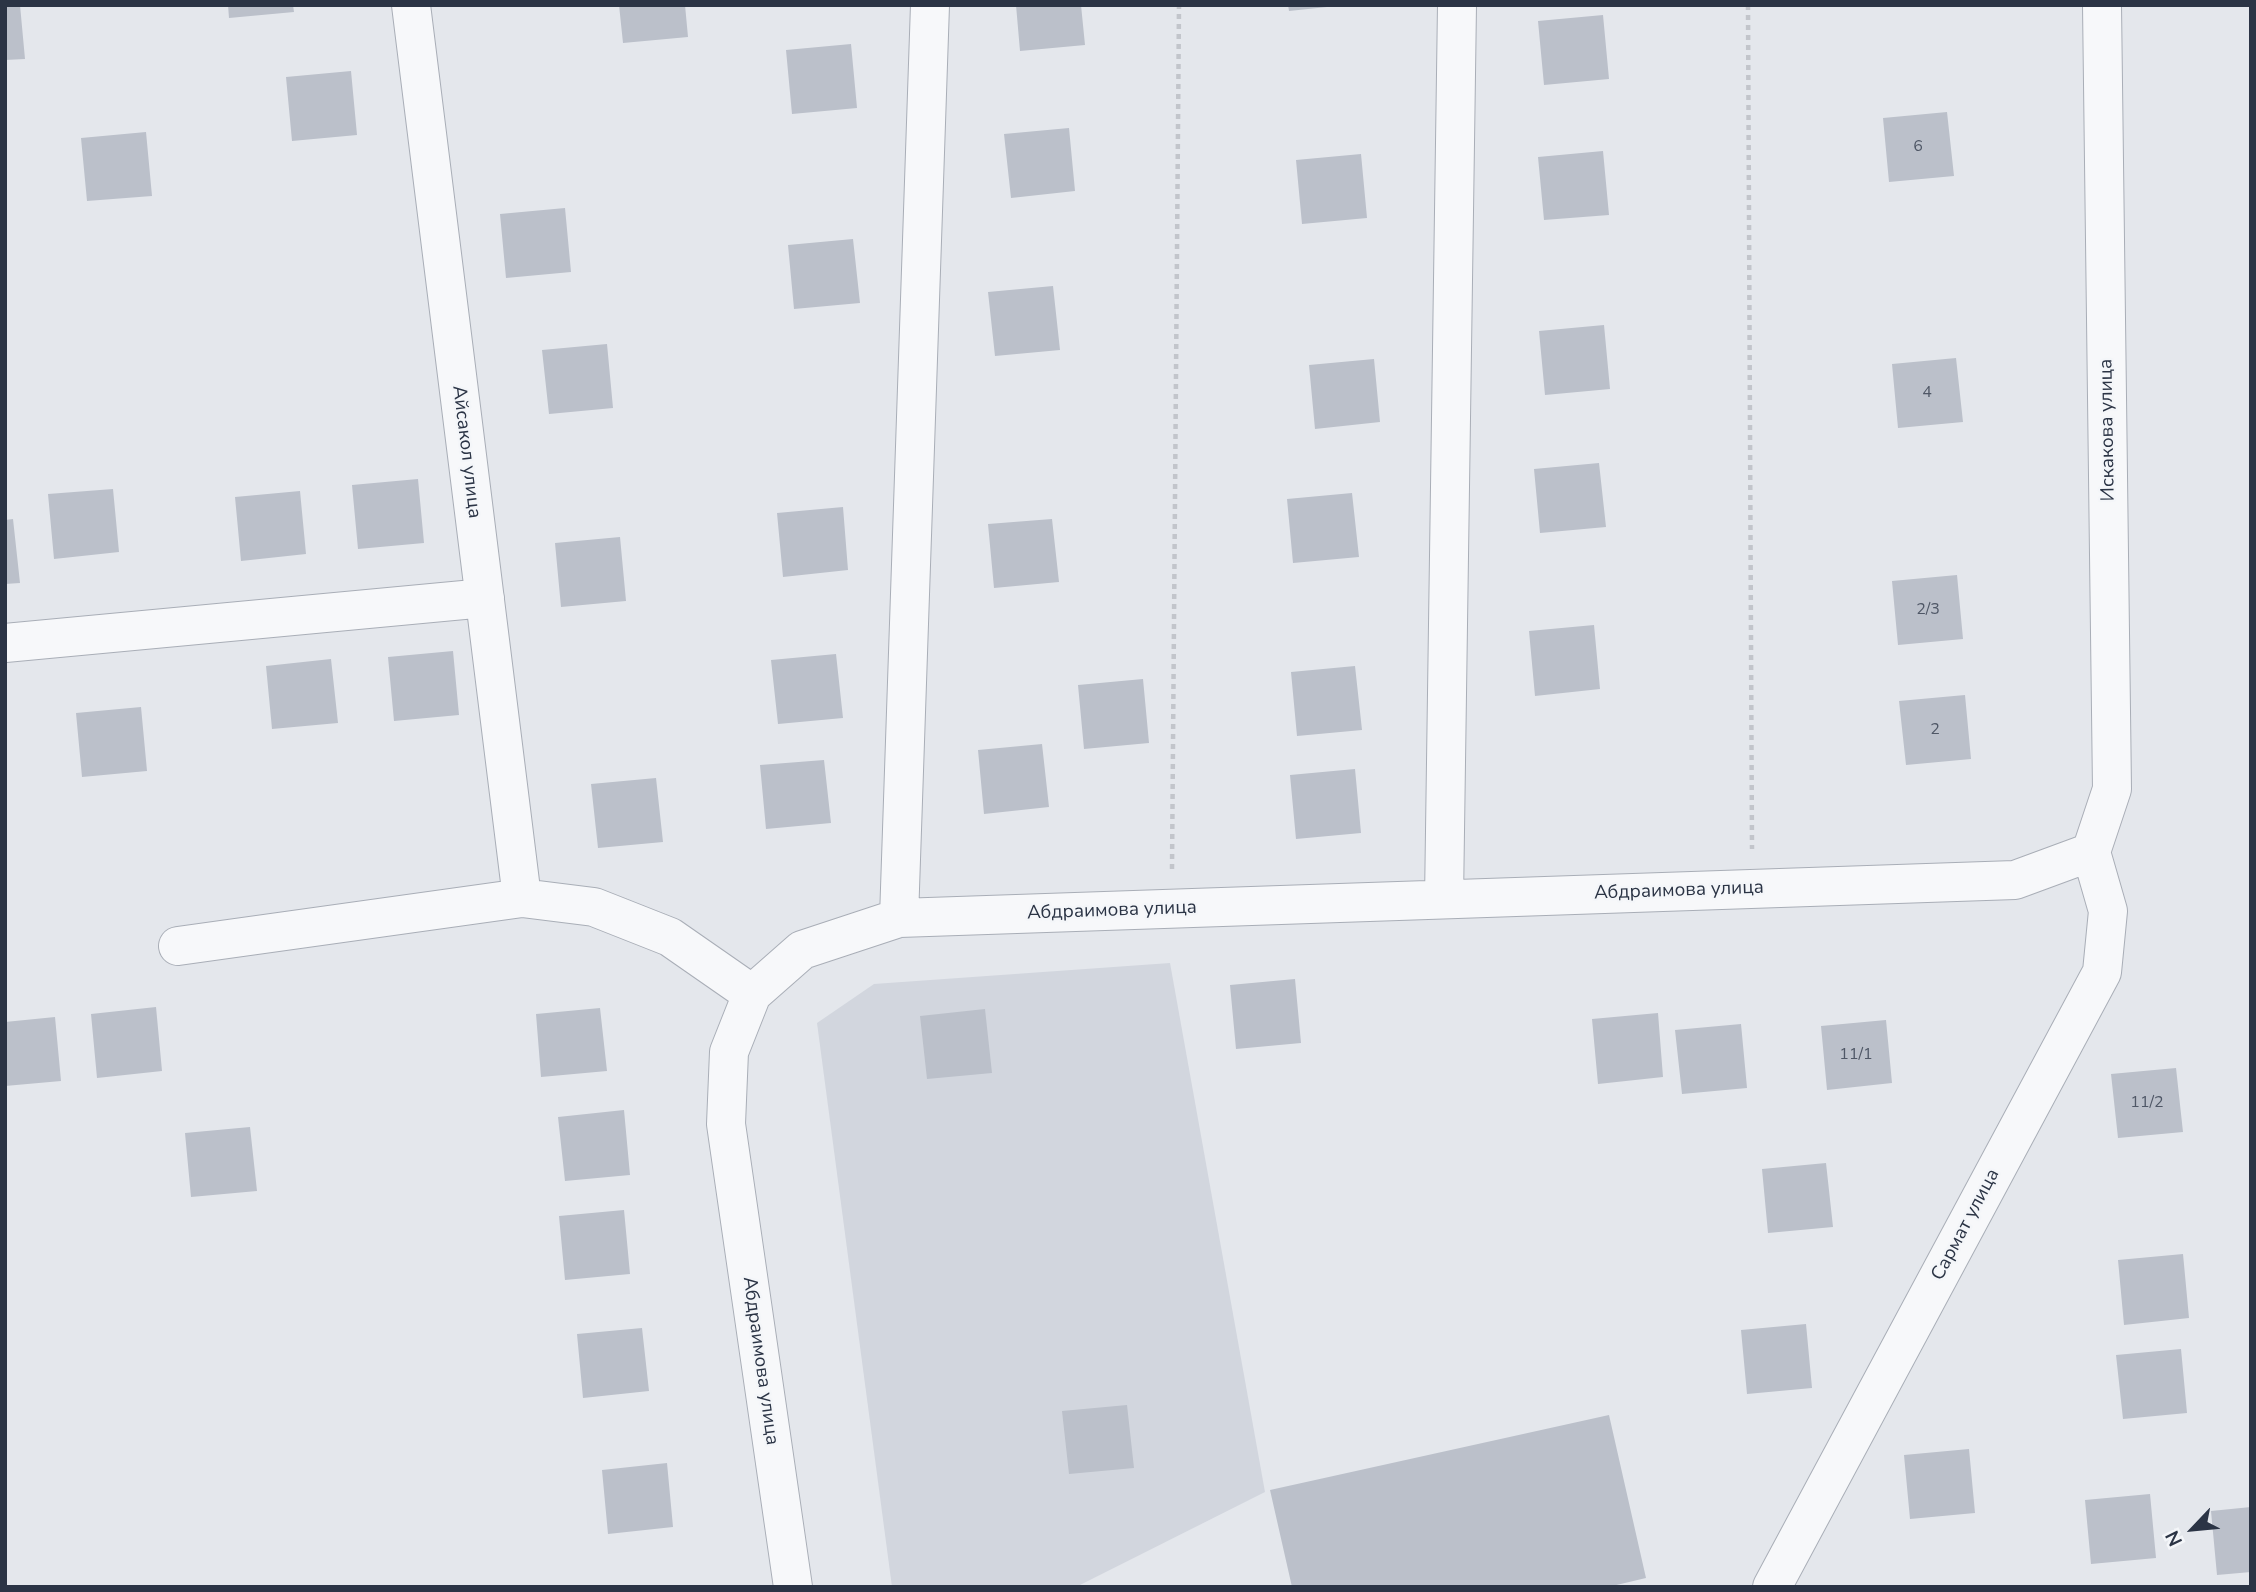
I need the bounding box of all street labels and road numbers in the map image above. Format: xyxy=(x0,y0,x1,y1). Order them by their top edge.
street label: Искакова улица xyxy=(2095,359,2121,501)
street label: Айсакол улица xyxy=(447,384,485,520)
street label: Абдраимова улица xyxy=(1594,877,1764,905)
street label: Абдраимова улица xyxy=(1027,897,1197,925)
street label: Сармат улица xyxy=(1927,1165,2005,1285)
street label: Абдраимова улица xyxy=(737,1275,783,1447)

